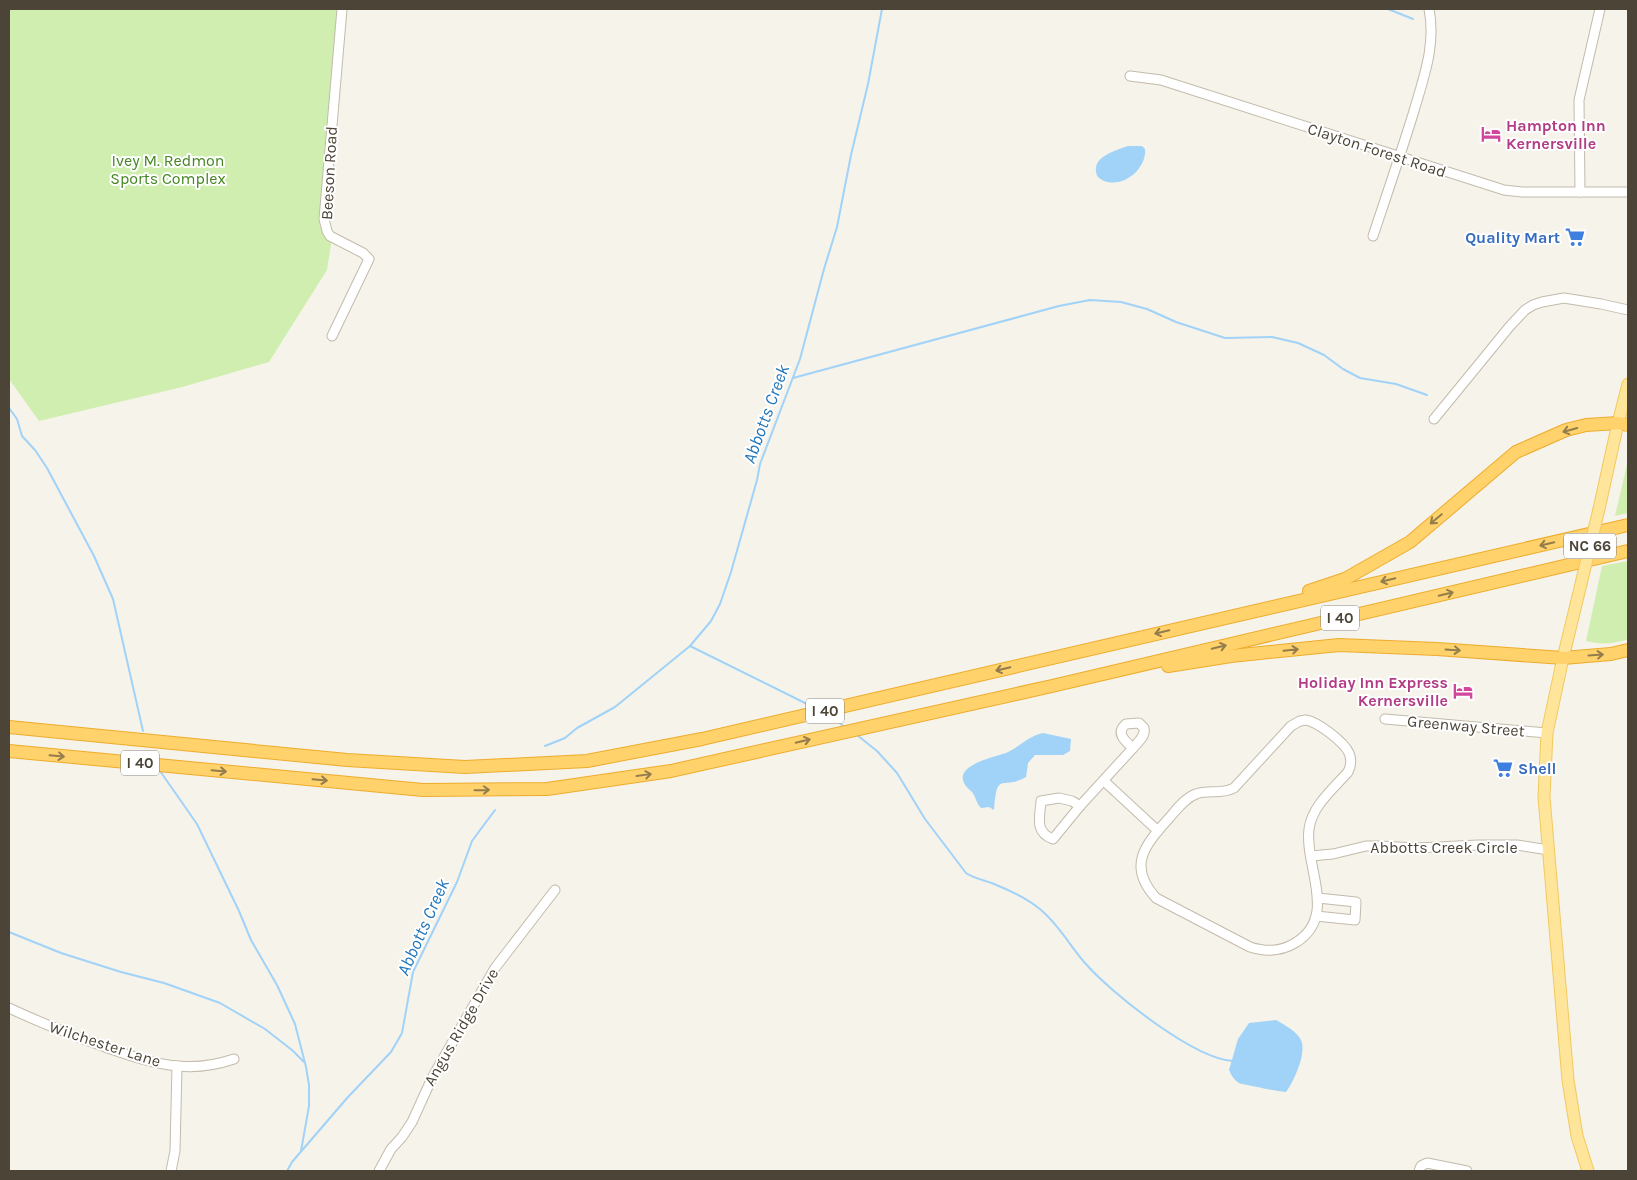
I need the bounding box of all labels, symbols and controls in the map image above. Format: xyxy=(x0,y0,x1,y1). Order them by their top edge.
place label: Hampton Inn Kernersville xyxy=(1506,116,1606,153)
street label: Clayton Forest Road xyxy=(1305,119,1449,181)
hotel icon: Hampton Inn Kernersville xyxy=(1480,123,1502,145)
street label: Beeson Road xyxy=(317,126,341,220)
park label: Ivey M. Redmon Sports Complex xyxy=(110,151,226,188)
supermarket icon: Quality Mart xyxy=(1564,226,1586,248)
place label: Quality Mart xyxy=(1465,228,1560,247)
water label: Abbotts Creek xyxy=(738,361,794,466)
one-way arrow xyxy=(1562,425,1578,435)
one-way arrow xyxy=(1430,514,1443,525)
road number: NC 66 xyxy=(1564,534,1616,558)
one-way arrow xyxy=(1539,540,1555,549)
one-way arrow xyxy=(1381,576,1397,585)
one-way arrow xyxy=(1437,589,1453,598)
road number: I 40 xyxy=(1321,606,1359,630)
one-way arrow xyxy=(1154,628,1170,637)
one-way arrow xyxy=(1211,642,1227,651)
one-way arrow xyxy=(1283,645,1299,655)
one-way arrow xyxy=(1445,645,1461,655)
one-way arrow xyxy=(1587,651,1603,660)
one-way arrow xyxy=(996,665,1012,674)
place label: Holiday Inn Express Kernersville xyxy=(1298,673,1448,710)
hotel icon: Holiday Inn Express Kernersville xyxy=(1452,680,1474,702)
road number: I 40 xyxy=(806,698,844,724)
street label: Greenway Street xyxy=(1407,711,1525,741)
one-way arrow xyxy=(794,736,810,745)
road number: I 40 xyxy=(121,750,159,776)
one-way arrow xyxy=(49,751,65,760)
supermarket icon: Shell xyxy=(1492,757,1514,779)
place label: Shell xyxy=(1518,759,1556,778)
one-way arrow xyxy=(211,766,227,776)
one-way arrow xyxy=(636,769,652,779)
one-way arrow xyxy=(312,776,328,785)
one-way arrow xyxy=(474,785,490,794)
street label: Abbotts Creek Circle xyxy=(1370,838,1518,857)
water label: Abbotts Creek xyxy=(392,874,454,979)
street label: Angus Ridge Drive xyxy=(420,965,502,1089)
street label: Wilchester Lane xyxy=(47,1017,163,1071)

